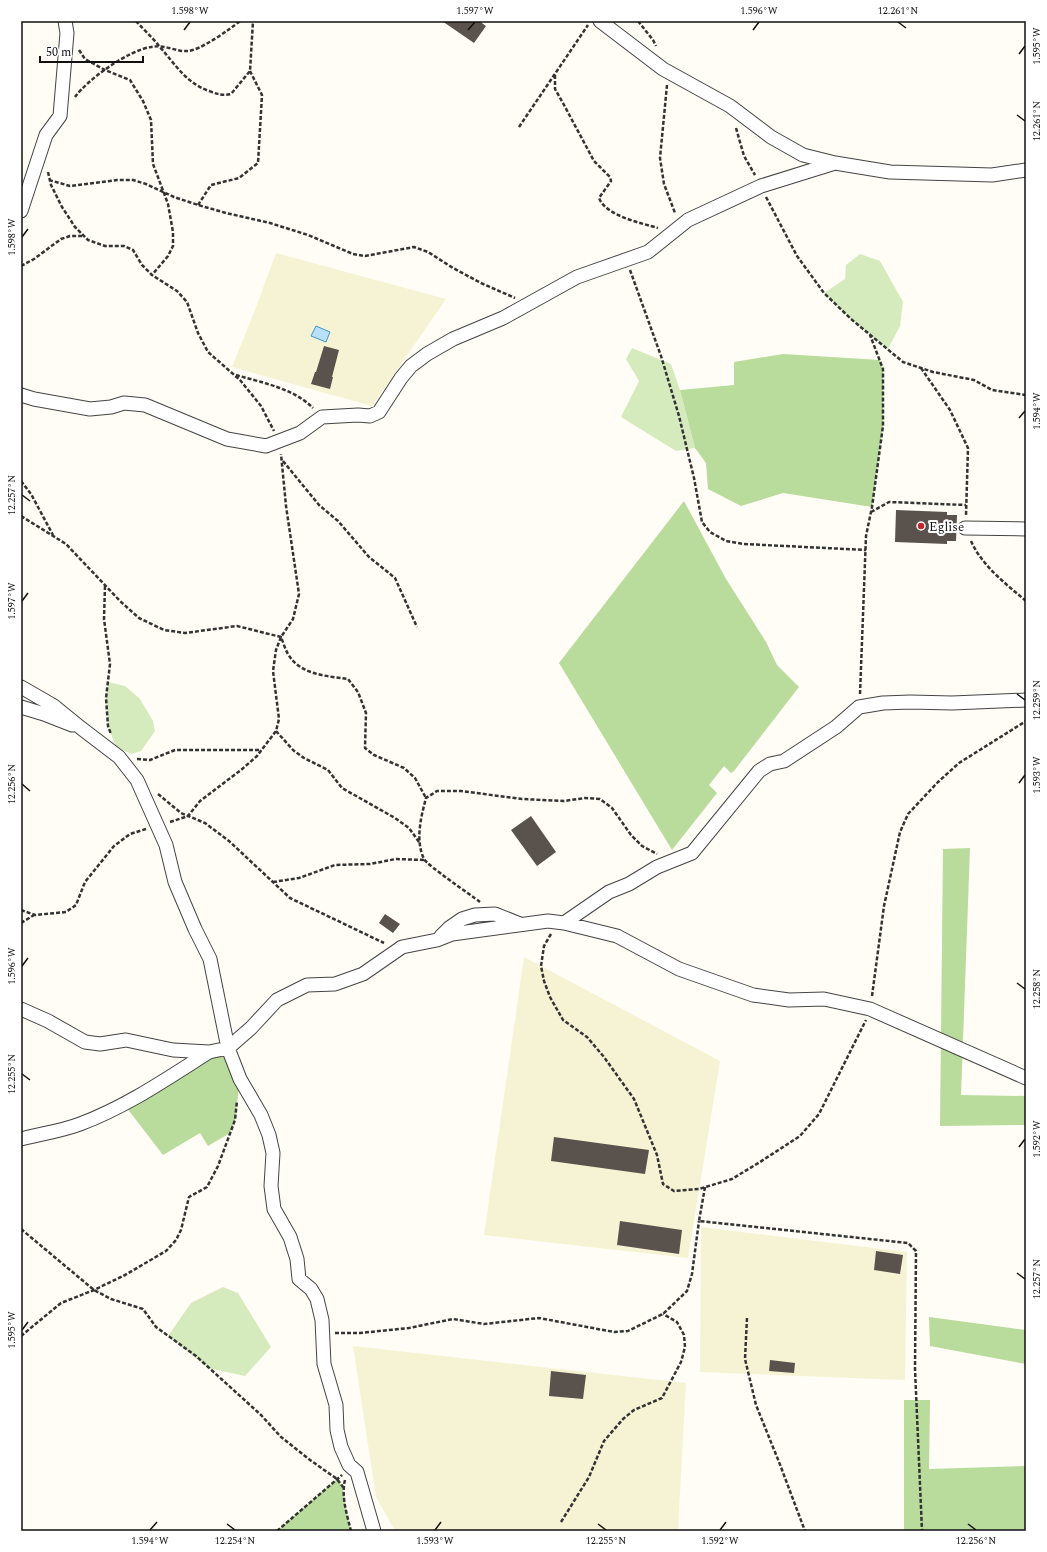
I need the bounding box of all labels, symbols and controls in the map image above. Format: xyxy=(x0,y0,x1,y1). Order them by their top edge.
text: 1.598°W xyxy=(171,3,209,19)
text: 1.597°W xyxy=(456,3,494,19)
text: 1.596°W xyxy=(740,3,778,19)
text: 12.261°N xyxy=(878,3,918,19)
text: 1.595°W xyxy=(1029,27,1045,65)
scale bar xyxy=(40,38,143,64)
text: 50 m xyxy=(46,43,71,62)
text: 12.261°N xyxy=(1029,101,1045,141)
text: 1.598°W xyxy=(4,218,20,256)
text: 1.594°W xyxy=(1029,392,1045,430)
text: 12.257°N xyxy=(4,475,20,515)
place label: Eglise xyxy=(929,517,964,537)
marker: Eglise xyxy=(916,521,926,531)
text: 1.597°W xyxy=(4,582,20,620)
text: 12.259°N xyxy=(1029,680,1045,720)
text: 1.593°W xyxy=(1029,756,1045,794)
text: 12.256°N xyxy=(4,764,20,804)
text: 1.596°W xyxy=(4,947,20,985)
text: 12.258°N xyxy=(1029,969,1045,1009)
text: 12.255°N xyxy=(4,1054,20,1094)
text: 1.592°W xyxy=(1029,1120,1045,1158)
text: 12.257°N xyxy=(1029,1259,1045,1299)
text: 1.595°W xyxy=(4,1311,20,1349)
text: 1.594°W xyxy=(131,1533,169,1549)
text: 12.254°N xyxy=(215,1533,255,1549)
text: 1.593°W xyxy=(416,1533,454,1549)
text: 12.255°N xyxy=(586,1533,626,1549)
text: 1.592°W xyxy=(701,1533,739,1549)
text: 12.256°N xyxy=(956,1533,996,1549)

